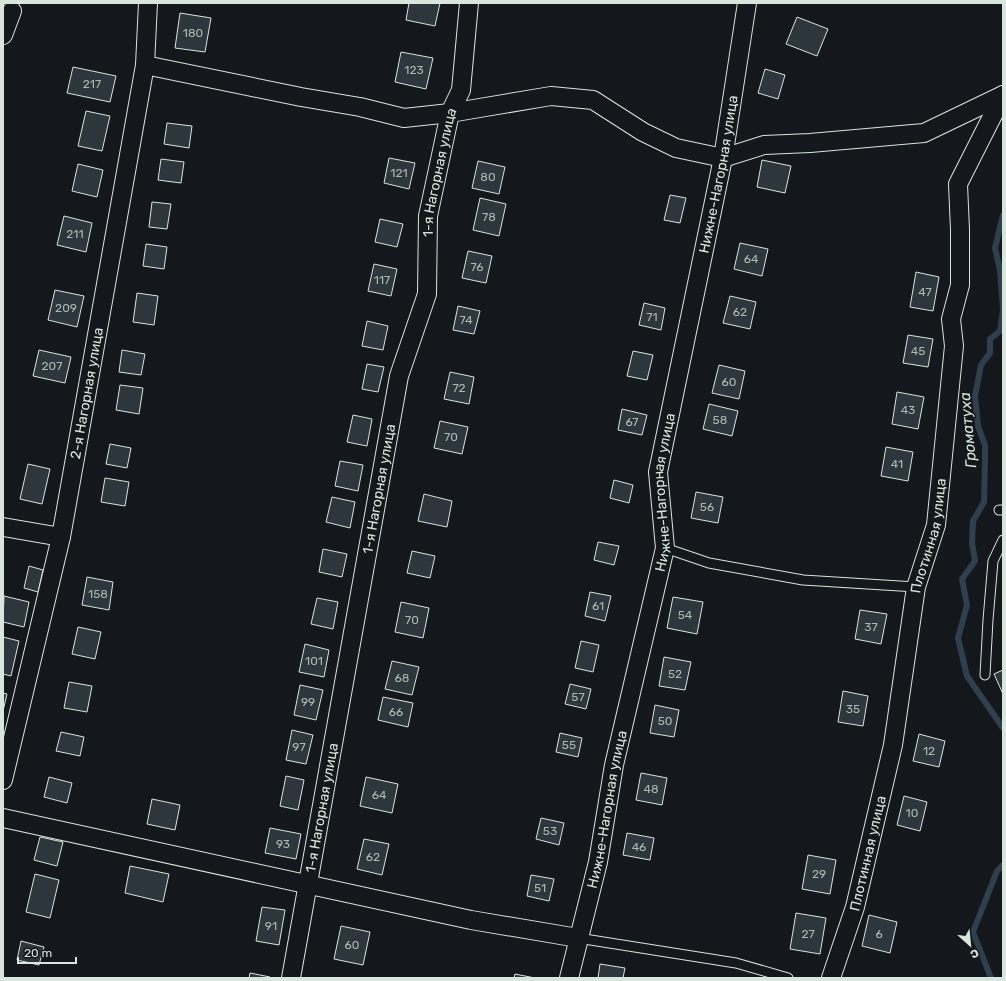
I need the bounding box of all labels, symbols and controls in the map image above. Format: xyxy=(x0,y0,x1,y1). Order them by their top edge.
house number: 180 xyxy=(183,26,203,40)
house number: 123 xyxy=(404,63,424,77)
house number: 217 xyxy=(83,77,101,91)
street label: Нижне-Нагорная улица xyxy=(695,94,741,255)
street label: 1-я Нагорная улица xyxy=(419,105,460,237)
house number: 121 xyxy=(390,166,408,180)
house number: 80 xyxy=(480,170,496,184)
house number: 78 xyxy=(482,210,496,224)
house number: 211 xyxy=(66,227,84,241)
house number: 64 xyxy=(744,252,759,266)
house number: 76 xyxy=(470,260,484,274)
house number: 117 xyxy=(374,273,390,287)
house number: 47 xyxy=(918,285,932,299)
house number: 209 xyxy=(55,301,77,315)
house number: 62 xyxy=(733,305,747,319)
house number: 71 xyxy=(646,310,658,324)
house number: 74 xyxy=(459,313,473,327)
street label: 2-я Нагорная улица xyxy=(67,326,107,460)
house number: 45 xyxy=(911,344,925,358)
house number: 207 xyxy=(42,359,62,373)
house number: 60 xyxy=(722,375,736,389)
house number: 72 xyxy=(452,381,466,395)
water label: Громатуха xyxy=(956,391,980,469)
house number: 43 xyxy=(901,403,915,417)
street label: Нижне-Нагорная улица xyxy=(649,411,679,573)
house number: 58 xyxy=(713,413,727,427)
house number: 67 xyxy=(625,415,639,429)
street label: 1-я Нагорная улица xyxy=(359,423,399,555)
house number: 70 xyxy=(444,430,458,444)
house number: 41 xyxy=(891,457,903,471)
street label: Плотинная улица xyxy=(907,478,949,594)
house number: 56 xyxy=(700,500,714,514)
house number: 158 xyxy=(88,587,108,601)
house number: 61 xyxy=(592,599,604,613)
house number: 54 xyxy=(678,608,693,622)
house number: 70 xyxy=(405,613,419,627)
house number: 37 xyxy=(864,620,878,634)
house number: 101 xyxy=(305,654,323,668)
house number: 52 xyxy=(668,667,682,681)
house number: 68 xyxy=(395,671,409,685)
house number: 57 xyxy=(571,690,585,704)
house number: 99 xyxy=(301,695,315,709)
house number: 35 xyxy=(846,702,860,716)
house number: 66 xyxy=(389,705,403,719)
house number: 50 xyxy=(658,714,672,728)
street label: Нижне-Нагорная улица xyxy=(583,729,630,890)
house number: 55 xyxy=(562,738,576,752)
house number: 97 xyxy=(292,740,306,754)
street label: 1-я Нагорная улица xyxy=(302,741,342,874)
house number: 12 xyxy=(923,744,935,758)
house number: 48 xyxy=(643,782,659,796)
house number: 64 xyxy=(372,788,387,802)
street label: Плотинная улица xyxy=(846,794,889,913)
house number: 10 xyxy=(906,806,918,820)
house number: 53 xyxy=(543,824,557,838)
house number: 93 xyxy=(276,837,290,851)
house number: 46 xyxy=(632,840,646,854)
house number: 62 xyxy=(366,850,380,864)
house number: 29 xyxy=(812,867,826,881)
house number: 51 xyxy=(534,881,546,895)
house number: 91 xyxy=(265,919,277,933)
north arrow xyxy=(950,925,990,965)
house number: 27 xyxy=(801,927,815,941)
house number: 6 xyxy=(875,927,883,941)
house number: 60 xyxy=(345,938,359,952)
scale bar xyxy=(18,939,76,965)
text: 20 m xyxy=(24,946,52,960)
text: С xyxy=(968,946,981,961)

